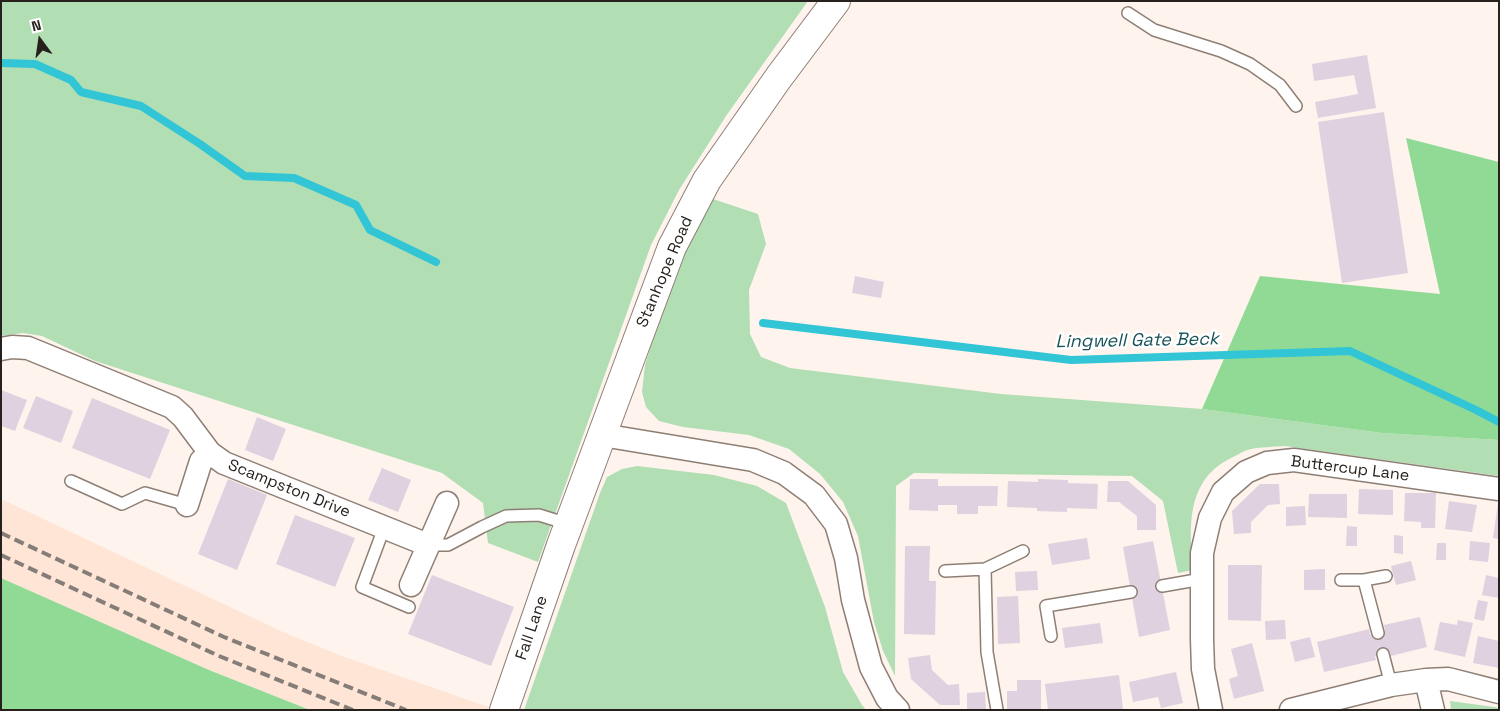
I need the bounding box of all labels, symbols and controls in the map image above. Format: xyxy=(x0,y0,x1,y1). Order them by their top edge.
north arrow xyxy=(15,15,65,65)
text: N xyxy=(30,16,43,35)
street label: Stanhope Road xyxy=(633,213,697,331)
water label: Lingwell Gate Beck xyxy=(1055,329,1219,353)
street label: Buttercup Lane xyxy=(1290,452,1410,486)
street label: Scampston Drive xyxy=(225,456,353,522)
street label: Fall Lane xyxy=(512,593,552,663)

